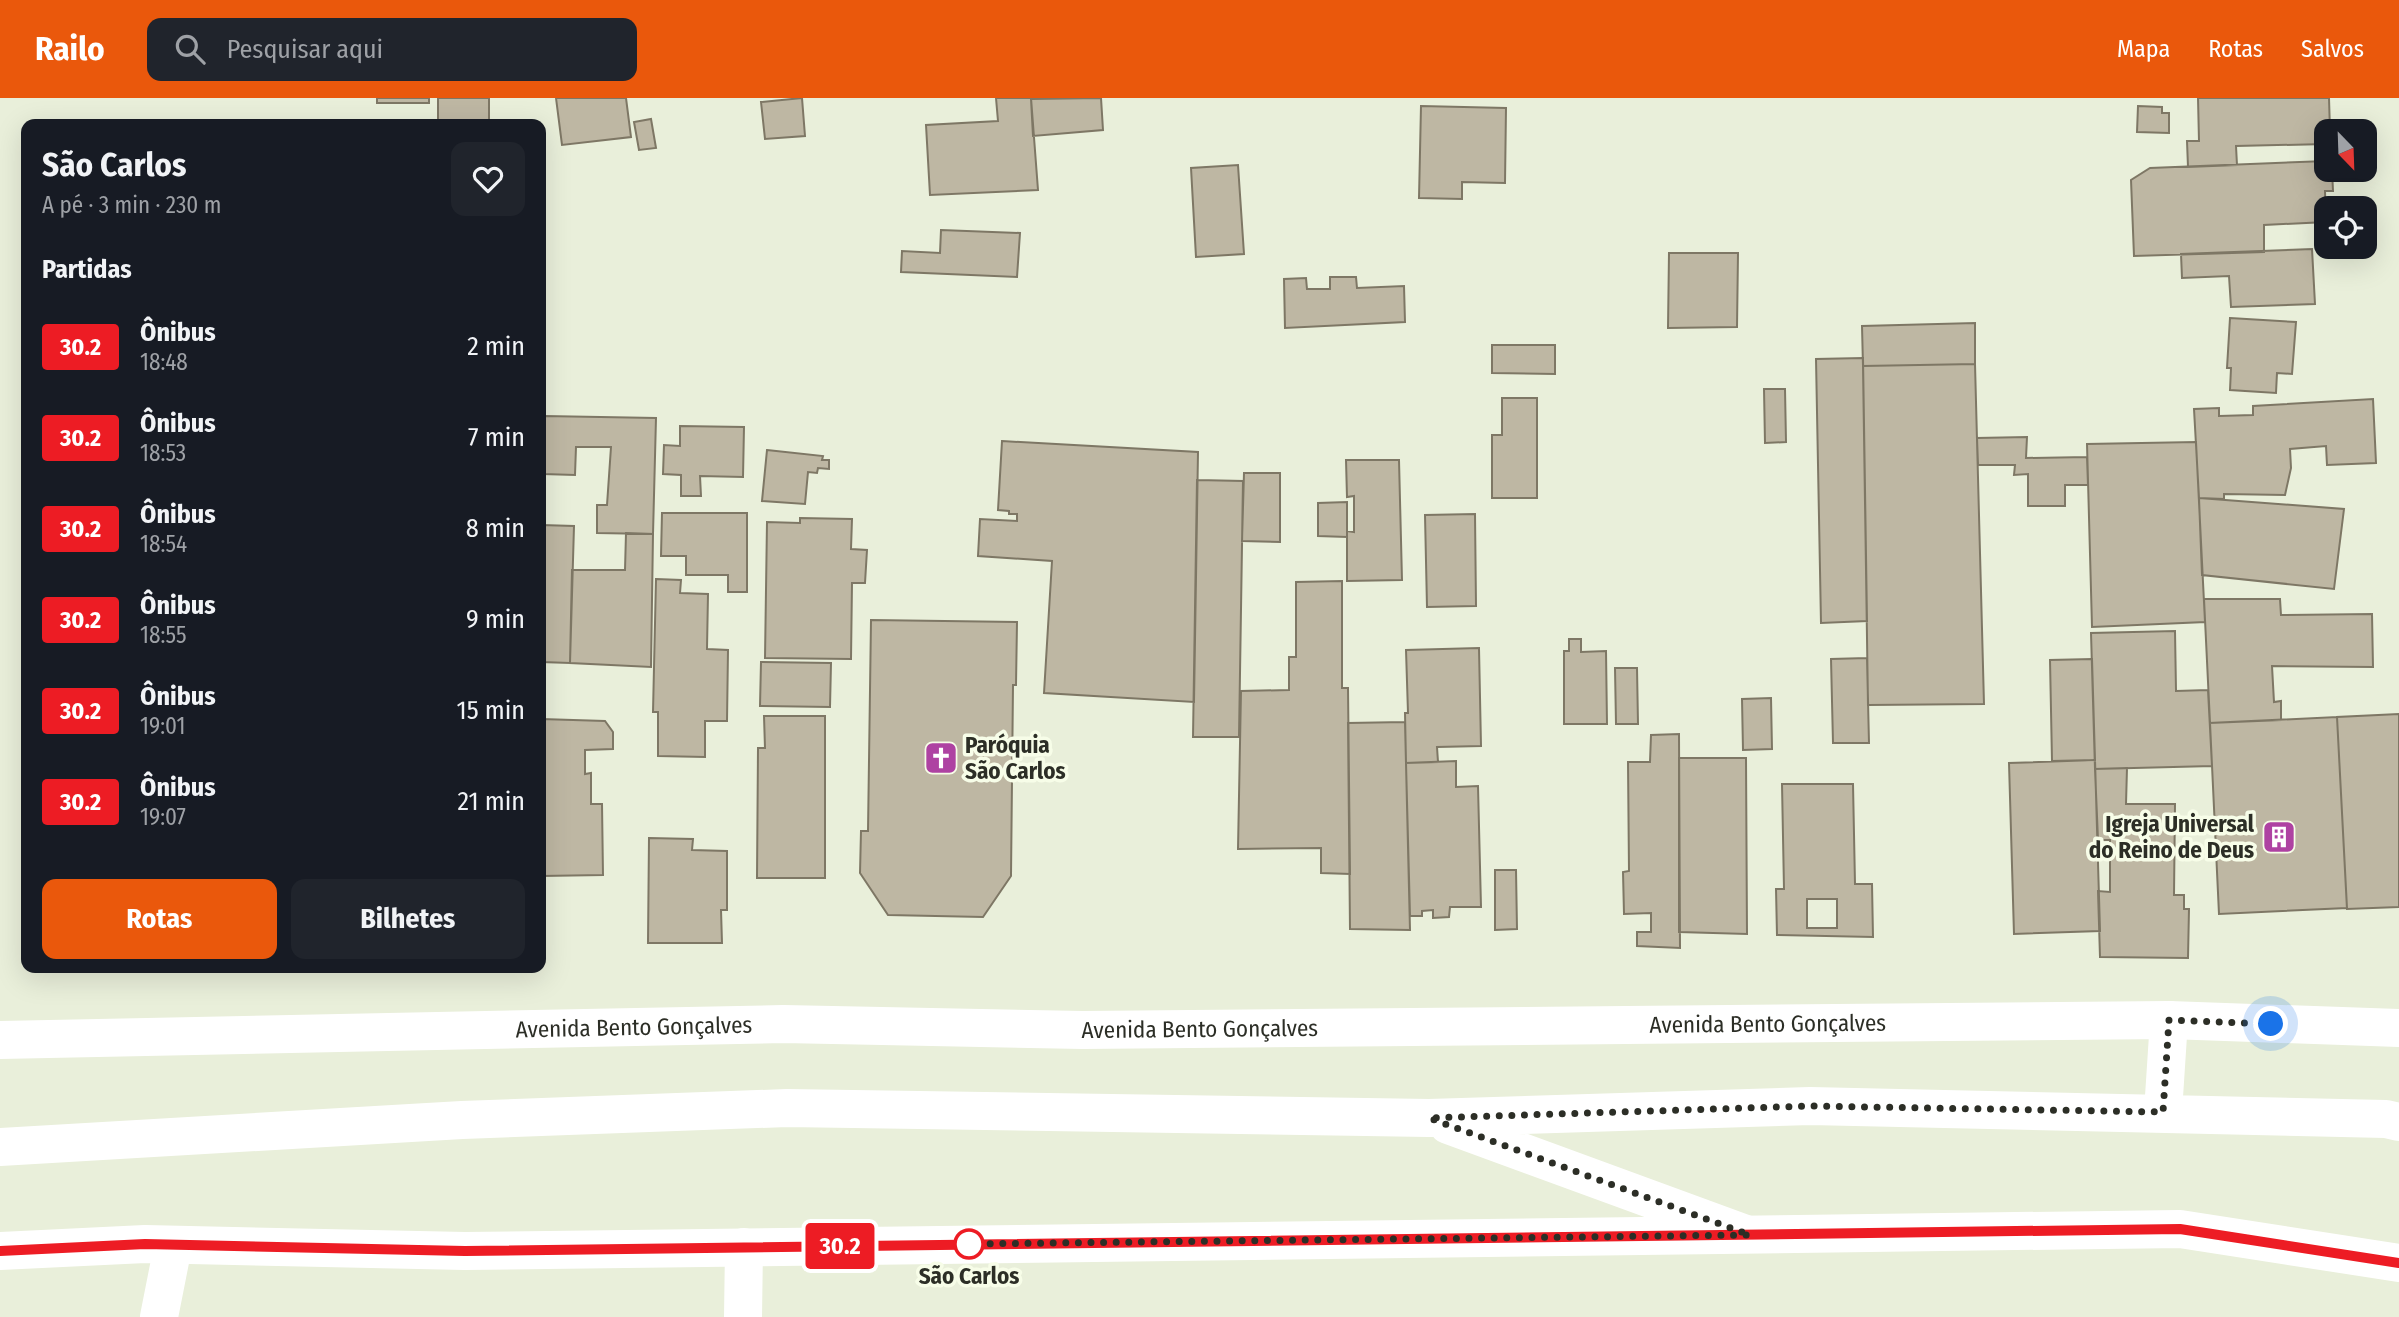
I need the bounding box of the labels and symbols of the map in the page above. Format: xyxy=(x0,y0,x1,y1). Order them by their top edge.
north arrow xyxy=(2314,119,2376,182)
place label: Paróquia São Carlos xyxy=(965,731,1066,785)
church icon: Paróquia São Carlos xyxy=(922,739,960,777)
place label: Igreja Universal do Reino de Deus xyxy=(2089,810,2255,864)
building icon: Igreja Universal do Reino de Deus xyxy=(2260,818,2298,856)
your location xyxy=(2253,1006,2288,1041)
street label: Avenida Bento Gonçalves xyxy=(1649,1009,1886,1039)
street label: Avenida Bento Gonçalves xyxy=(515,1011,753,1043)
street label: Avenida Bento Gonçalves xyxy=(1081,1014,1318,1044)
line badge: 30.2 xyxy=(791,1223,889,1269)
marker: São Carlos xyxy=(954,1229,984,1259)
place label: São Carlos xyxy=(919,1262,1019,1290)

